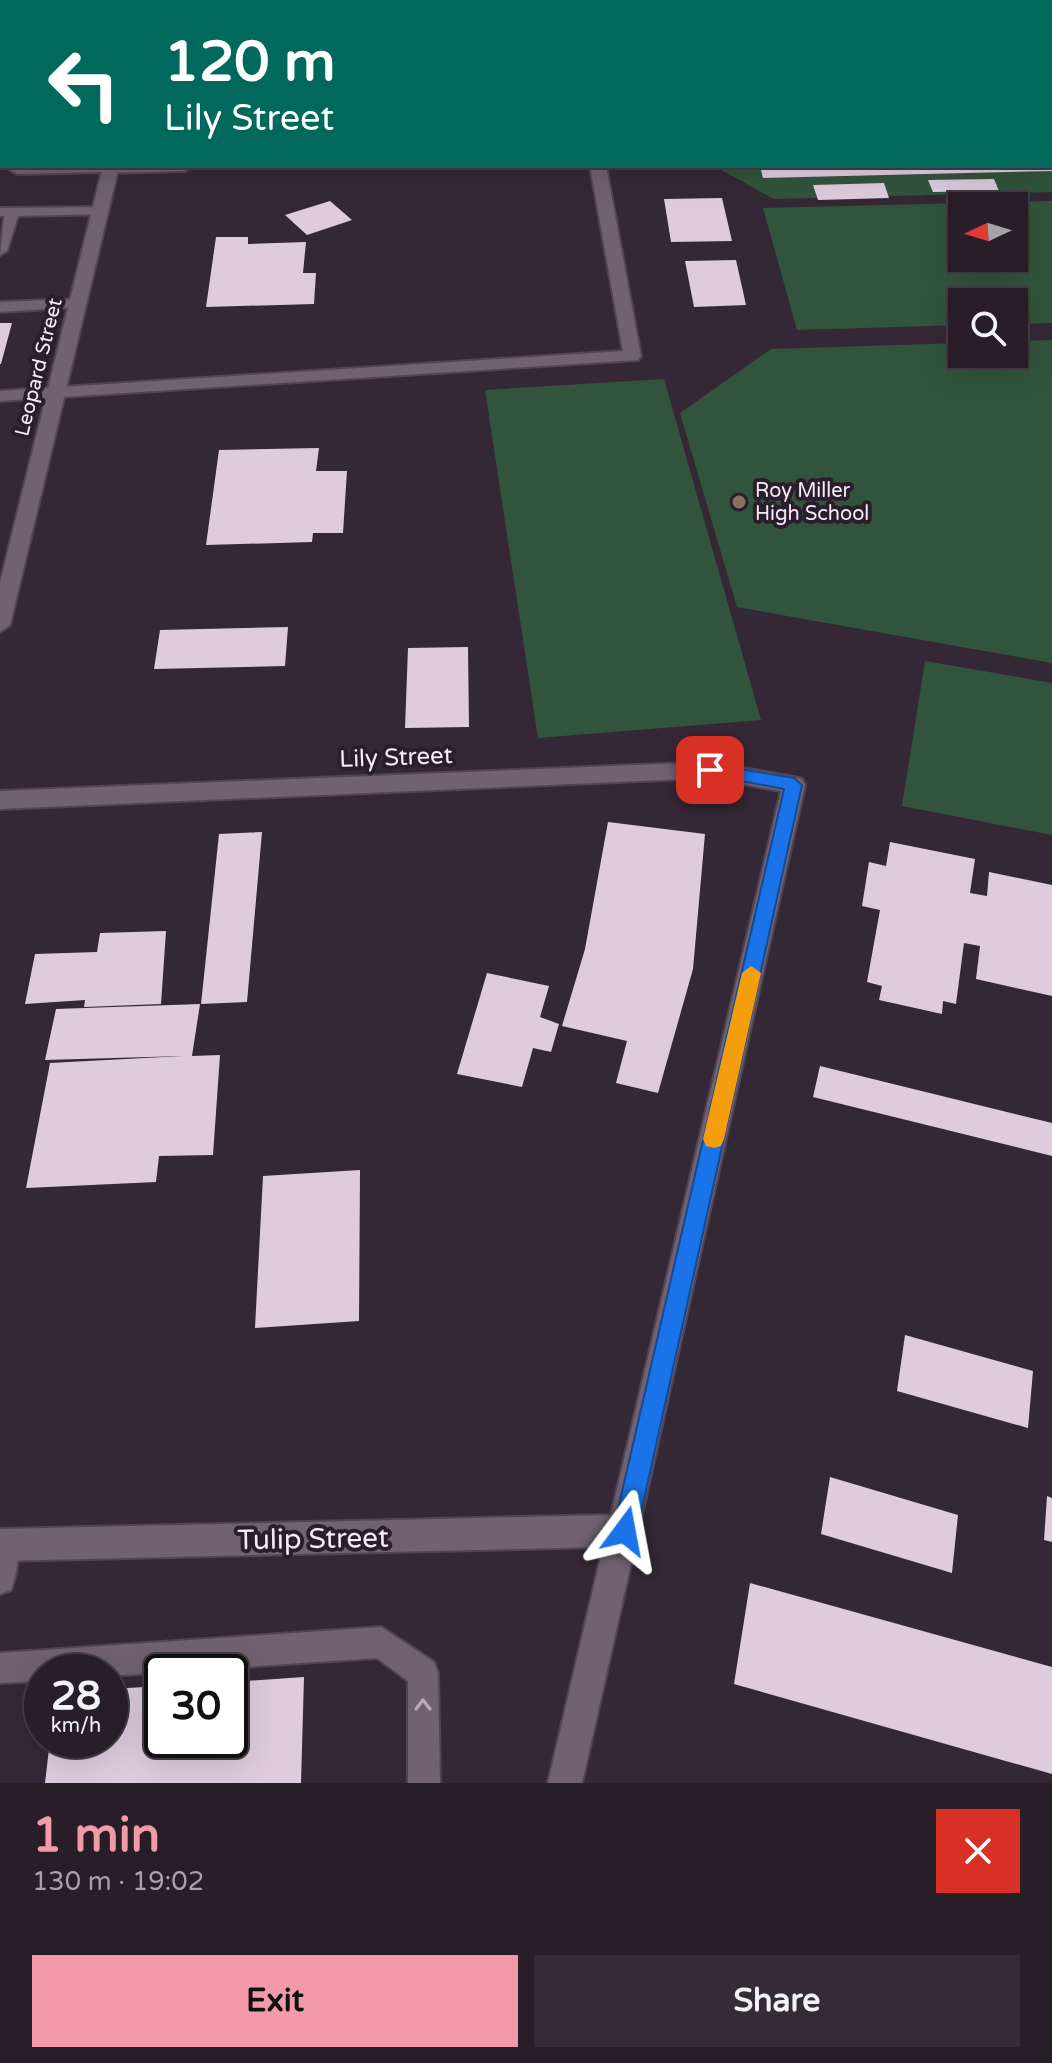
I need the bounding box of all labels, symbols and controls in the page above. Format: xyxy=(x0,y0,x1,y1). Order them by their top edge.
text: 120 m xyxy=(164,29,335,96)
icon: left xyxy=(32,32,136,136)
text: Lily Street xyxy=(164,97,334,140)
north arrow xyxy=(948,192,1028,272)
map controls xyxy=(948,192,1028,368)
button: search xyxy=(948,288,1028,368)
street label: Leopard Street xyxy=(10,295,68,439)
place label: Roy Miller High School xyxy=(755,479,869,526)
marker: Roy Miller High School xyxy=(730,493,748,511)
pin xyxy=(676,736,744,804)
street label: Lily Street xyxy=(339,741,453,774)
icon: arrive xyxy=(688,748,732,792)
position arrow xyxy=(583,1489,667,1573)
street label: Tulip Street xyxy=(237,1521,389,1557)
speed limit sign: 30 xyxy=(144,1654,248,1758)
text: 28 xyxy=(51,1672,101,1720)
one-way arrow xyxy=(414,1698,432,1711)
text: km/h xyxy=(51,1714,101,1738)
text: 1 min xyxy=(32,1807,160,1865)
button: close xyxy=(936,1809,1020,1893)
text: 130 m · 19:02 xyxy=(32,1866,204,1897)
button: Exit xyxy=(32,1955,518,2047)
button: Share xyxy=(534,1955,1020,2047)

